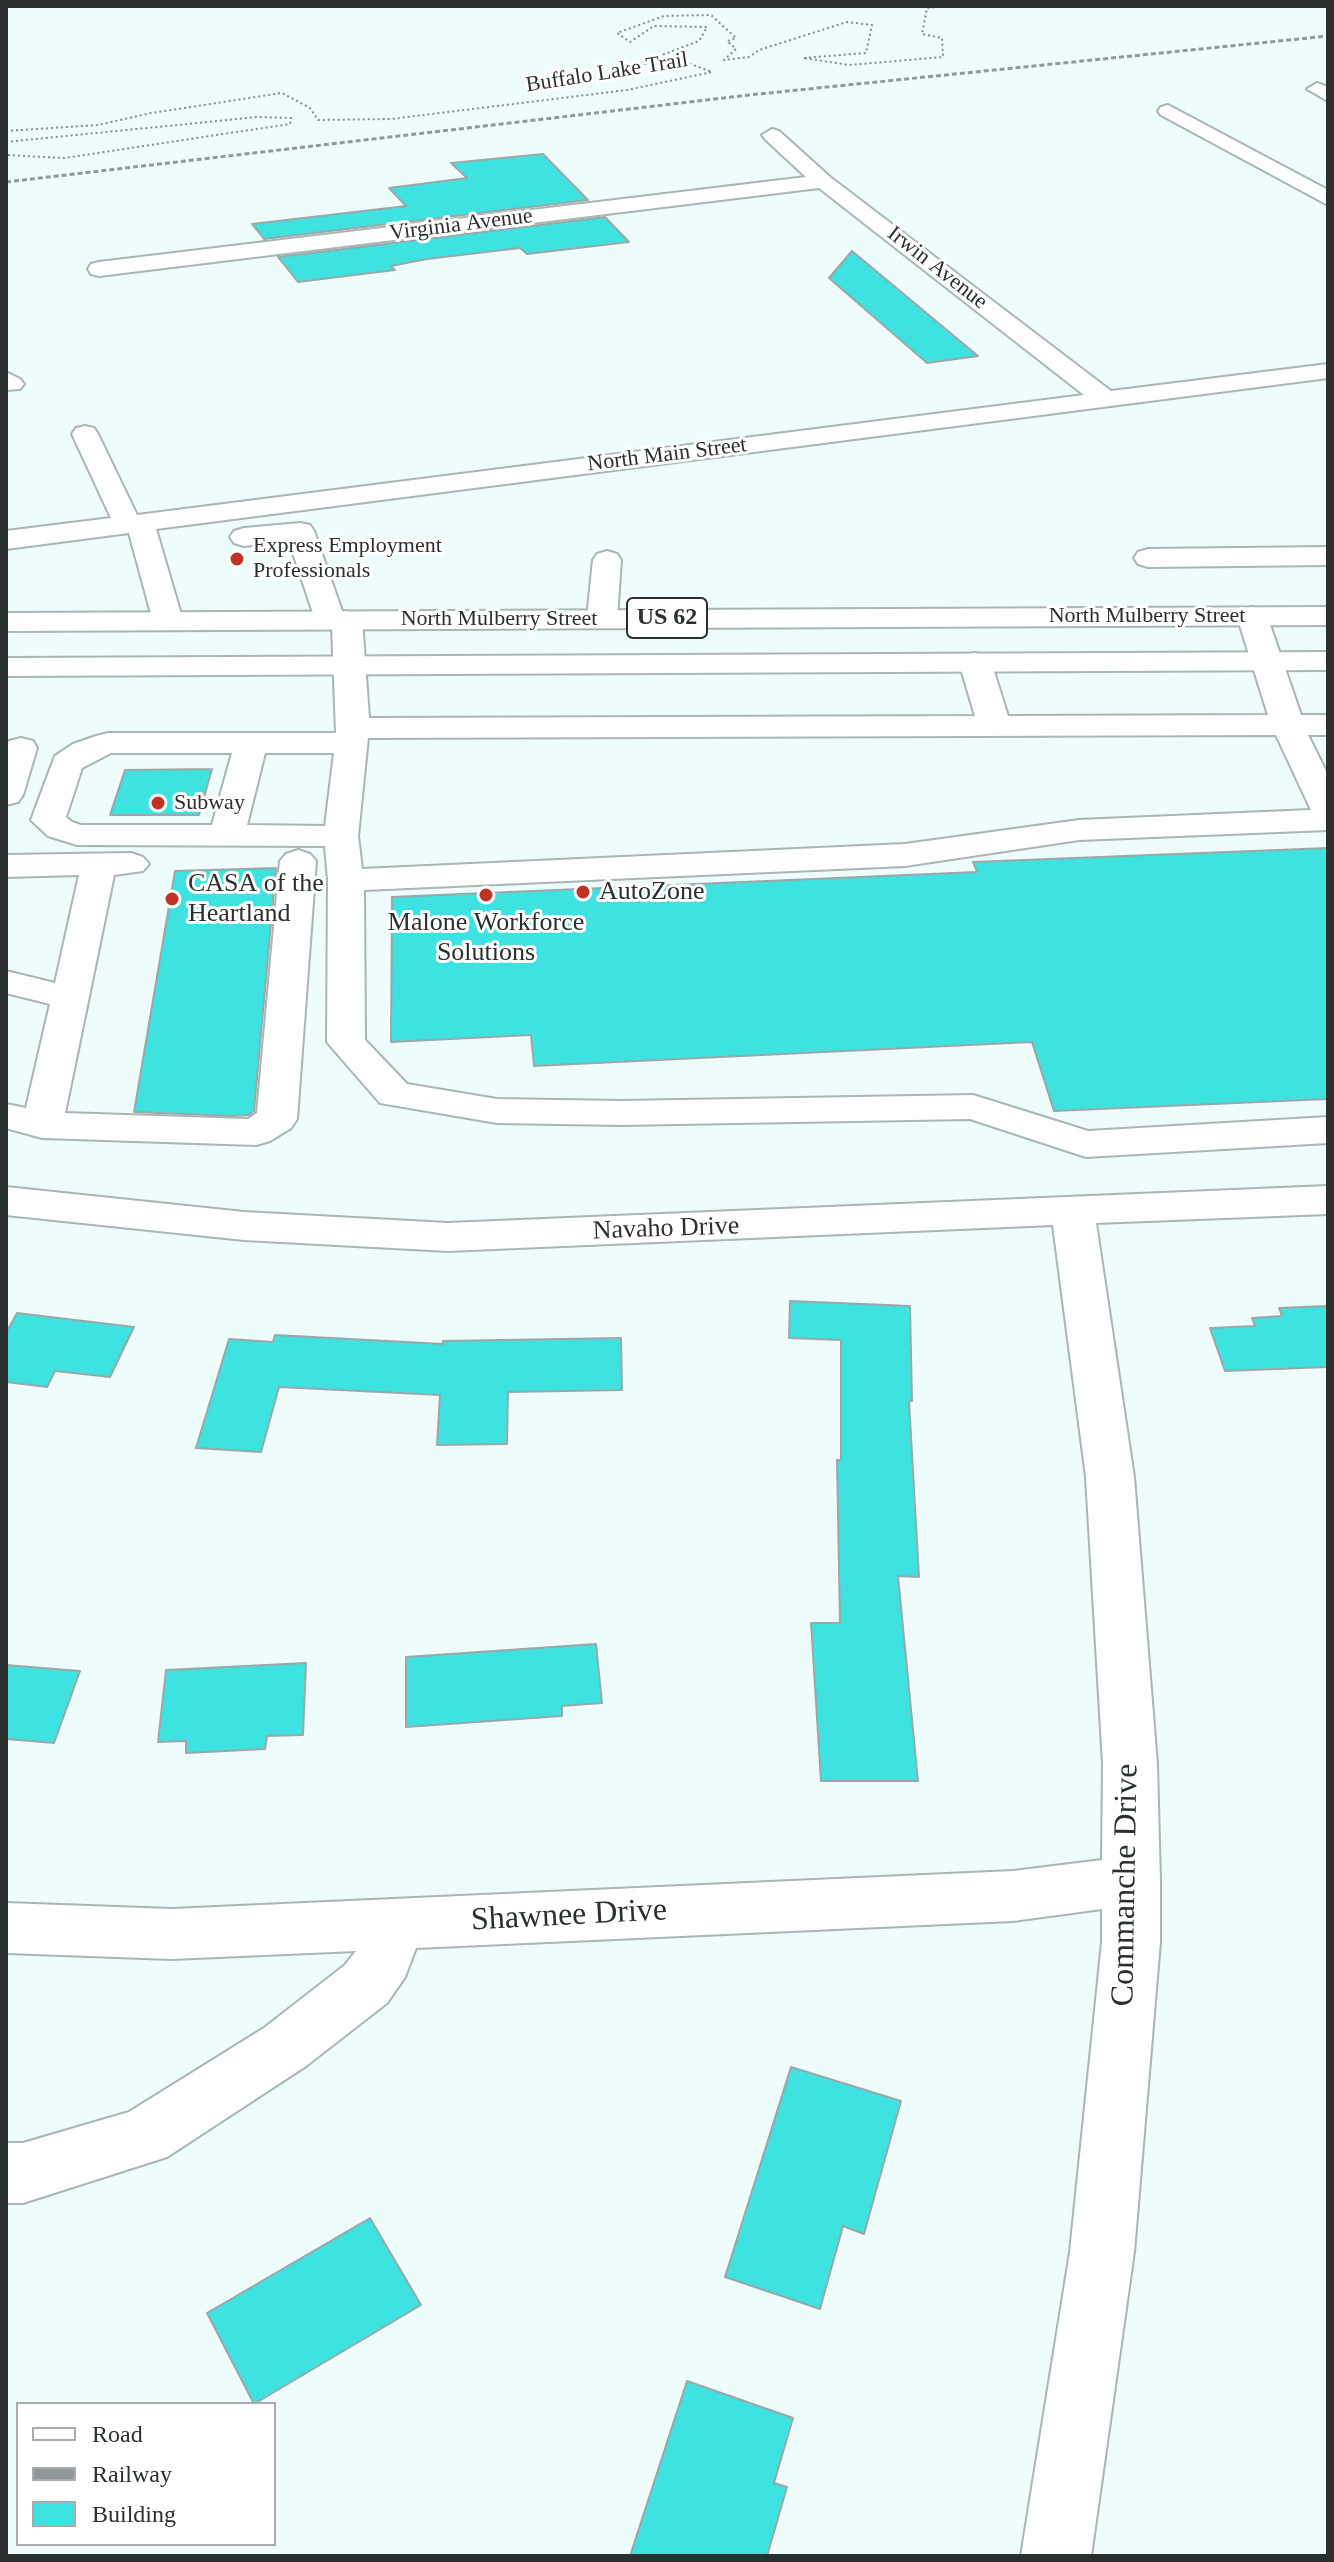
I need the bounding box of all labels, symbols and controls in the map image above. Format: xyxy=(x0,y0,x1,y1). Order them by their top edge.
street label: Buffalo Lake Trail xyxy=(524,47,690,99)
street label: Virginia Avenue xyxy=(388,203,534,247)
street label: Irwin Avenue xyxy=(882,221,992,315)
street label: North Main Street xyxy=(586,432,748,478)
place label: Express Employment Professionals xyxy=(253,533,442,584)
marker: Express Employment Professionals xyxy=(228,550,246,568)
road number: US 62 xyxy=(627,598,707,638)
street label: North Mulberry Street xyxy=(1049,603,1245,629)
street label: North Mulberry Street xyxy=(401,606,597,632)
place label: Subway xyxy=(174,790,245,816)
marker: Subway xyxy=(149,794,167,812)
place label: CASA of the Heartland xyxy=(188,868,324,930)
place label: AutoZone xyxy=(599,876,704,908)
marker: AutoZone xyxy=(574,883,592,901)
marker: Malone Workforce Solutions xyxy=(477,886,495,904)
marker: CASA of the Heartland xyxy=(163,890,181,908)
place label: Malone Workforce Solutions xyxy=(388,907,584,968)
street label: Navaho Drive xyxy=(592,1211,740,1247)
street label: Commanche Drive xyxy=(1105,1763,1147,2007)
street label: Shawnee Drive xyxy=(470,1892,668,1940)
legend xyxy=(16,2402,276,2546)
text: Road xyxy=(92,2421,143,2447)
text: Railway xyxy=(92,2461,172,2487)
text: Building xyxy=(92,2501,176,2527)

